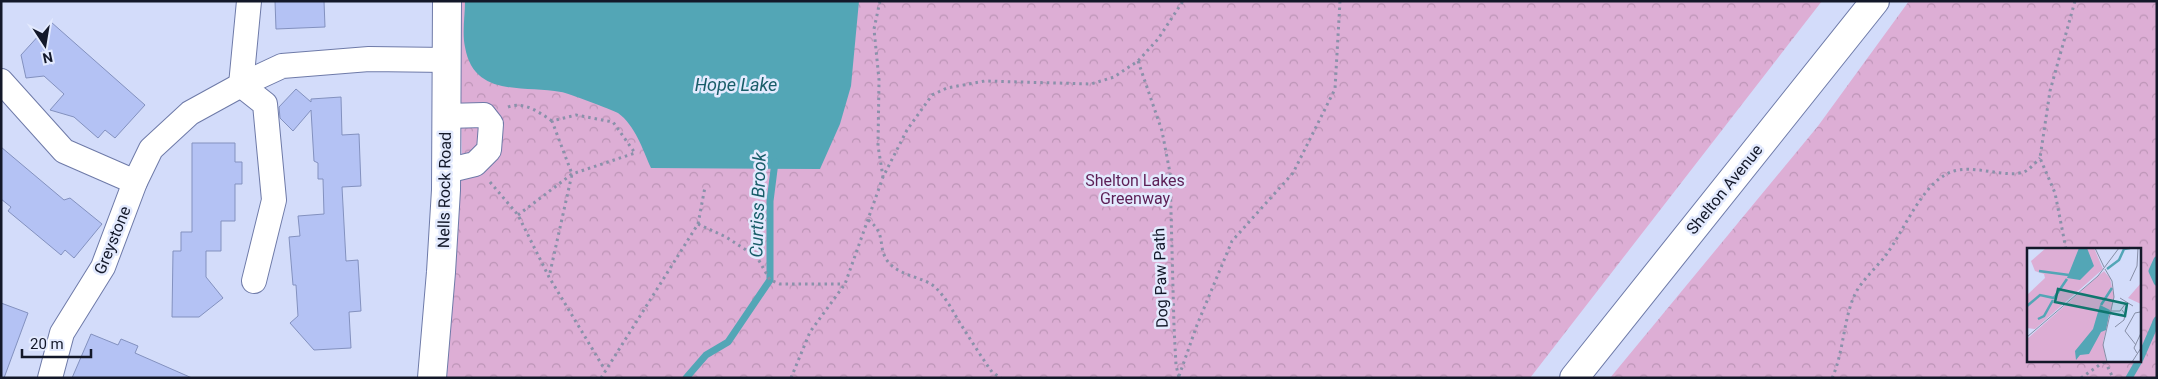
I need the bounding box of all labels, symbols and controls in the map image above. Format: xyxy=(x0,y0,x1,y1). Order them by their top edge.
north arrow xyxy=(20,20,70,70)
text: N xyxy=(41,49,54,67)
water label: Hope Lake xyxy=(695,74,777,95)
street label: Nells Rock Road xyxy=(434,132,455,248)
street label: Shelton Avenue xyxy=(1682,141,1766,238)
water label: Curtiss Brook xyxy=(745,151,770,258)
park label: Shelton Lakes Greenway xyxy=(1085,171,1185,208)
street label: Greystone xyxy=(90,203,135,277)
street label: Dog Paw Path xyxy=(1149,228,1172,328)
inset map xyxy=(2027,248,2140,362)
scale bar xyxy=(22,326,91,358)
text: 20 m xyxy=(30,335,64,353)

